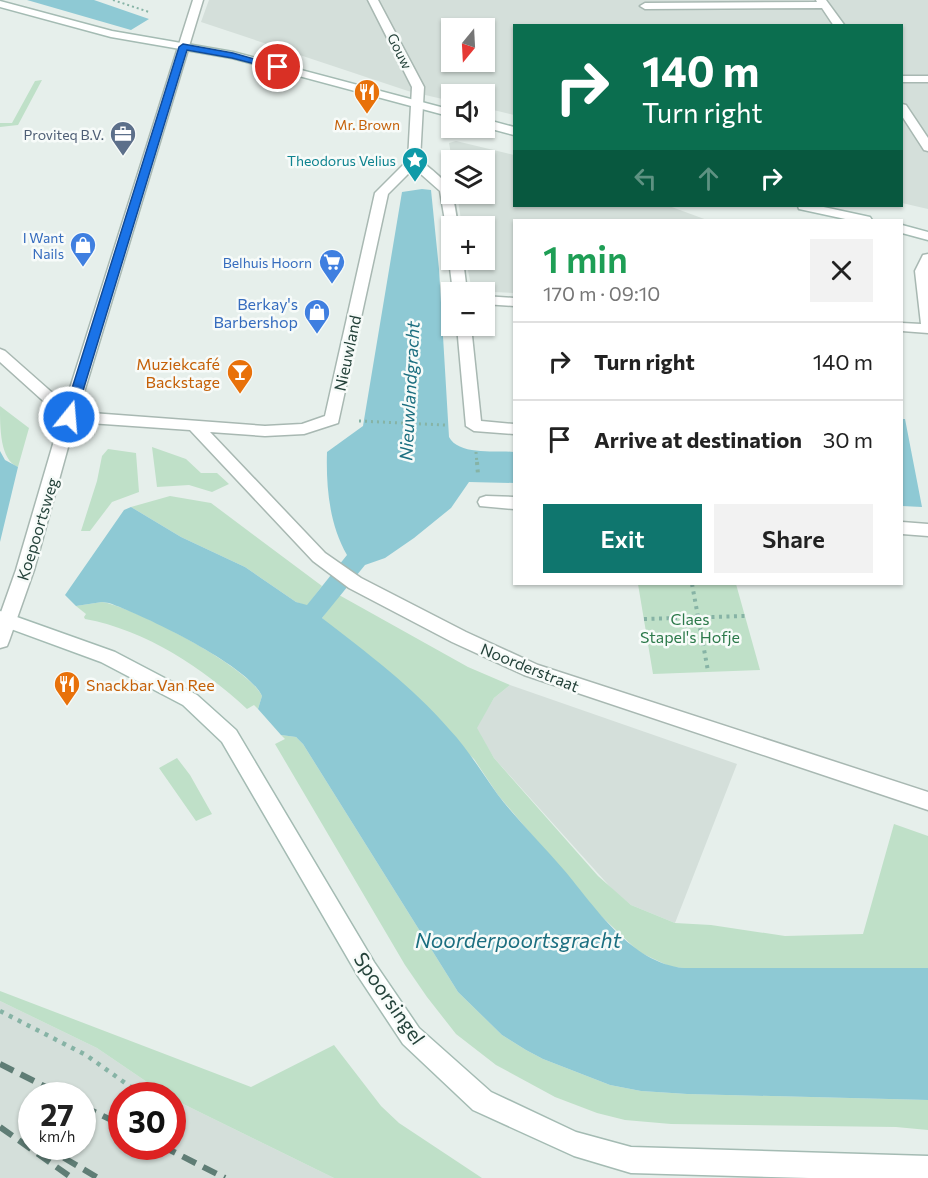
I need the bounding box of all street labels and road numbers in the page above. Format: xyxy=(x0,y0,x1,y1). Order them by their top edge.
street label: Gouw xyxy=(384,30,416,72)
street label: Nieuwland xyxy=(330,313,364,393)
street label: Koepoortsweg xyxy=(12,475,62,583)
street label: Noorderstraat xyxy=(478,639,582,696)
street label: Spoorsingel xyxy=(349,947,431,1049)

